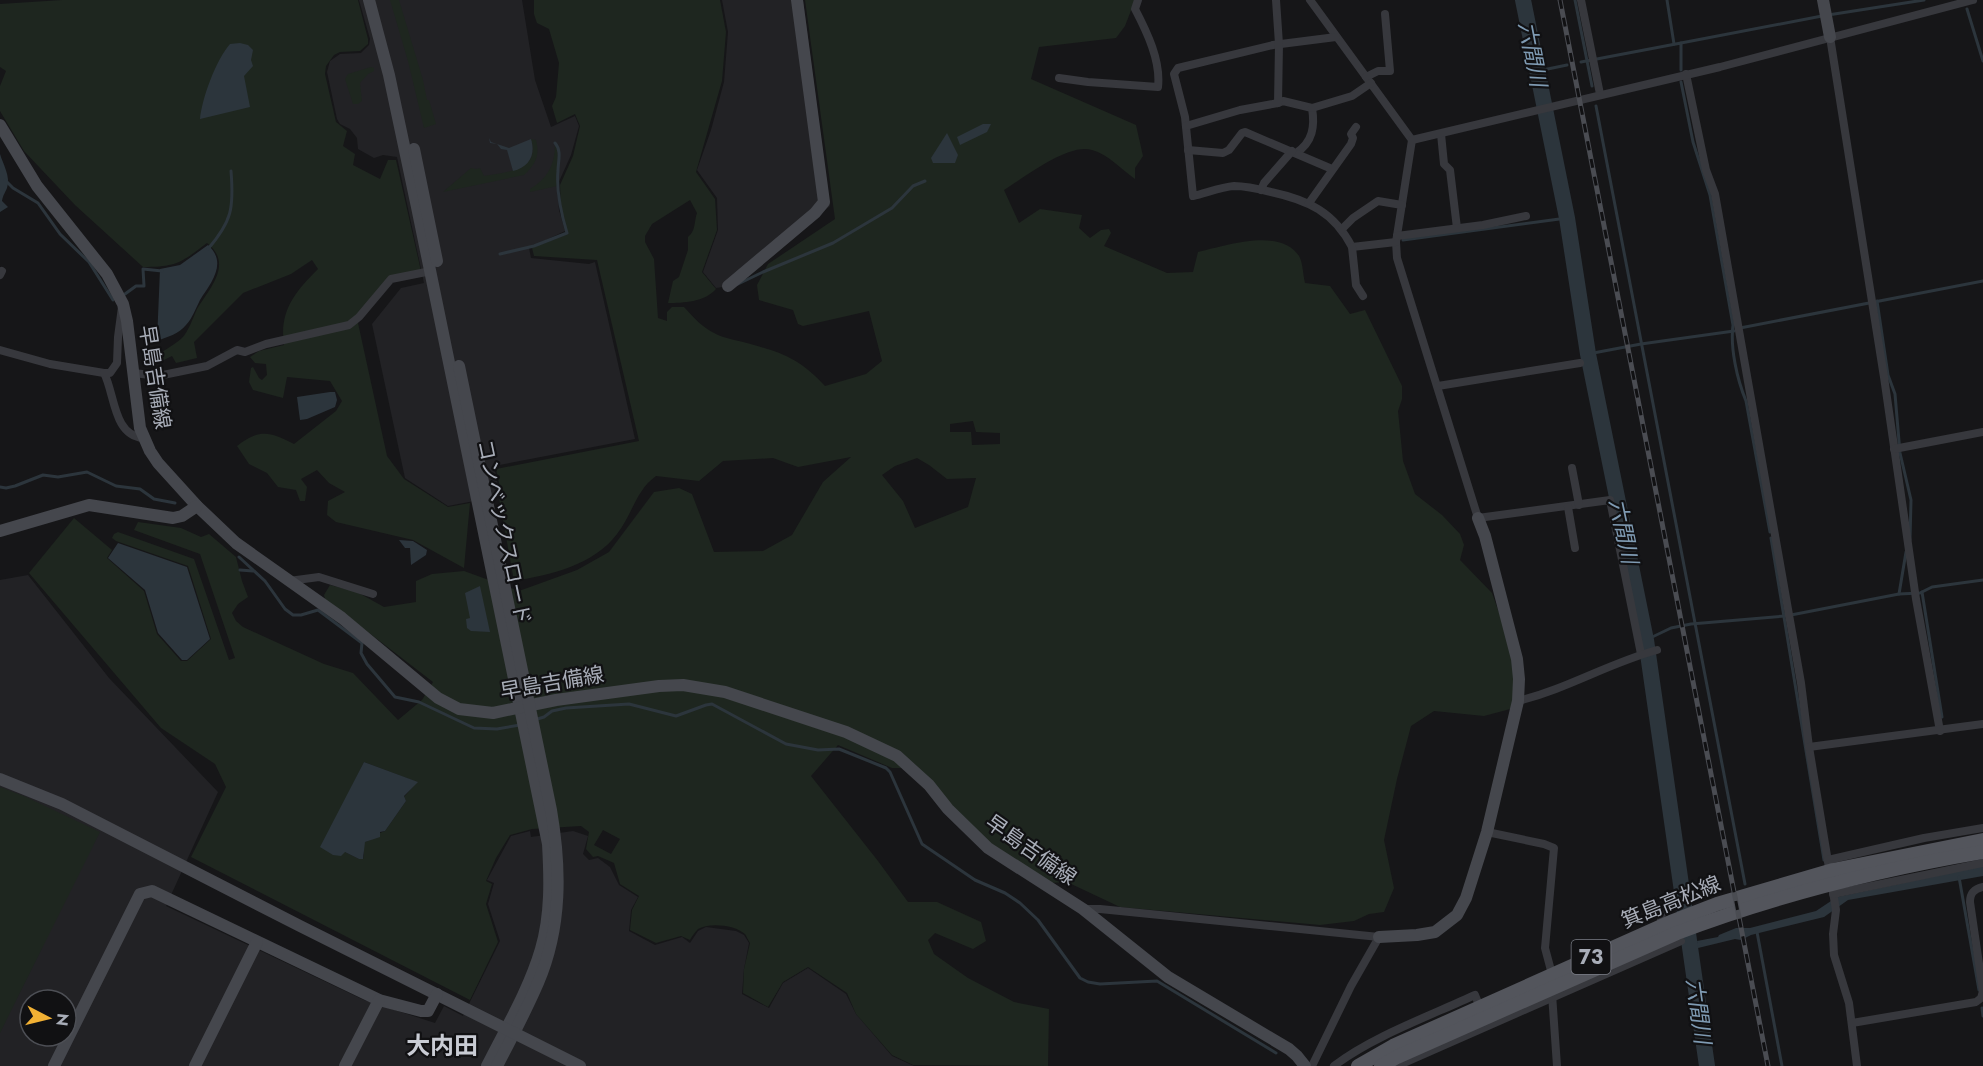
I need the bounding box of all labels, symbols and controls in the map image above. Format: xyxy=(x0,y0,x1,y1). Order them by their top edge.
water label: 六間川 xyxy=(1511,19,1555,91)
street label: 早島吉備線 xyxy=(132,323,178,431)
street label: コンベックスロード xyxy=(470,437,538,627)
water label: 六間川 xyxy=(1601,495,1647,569)
street label: 早島吉備線 xyxy=(498,659,606,707)
street label: 早島吉備線 xyxy=(979,808,1083,892)
street label: 箕島高松線 xyxy=(1617,868,1725,936)
road number: 73 xyxy=(1572,940,1610,974)
water label: 六間川 xyxy=(1679,976,1720,1048)
north arrow xyxy=(18,988,78,1048)
text: N xyxy=(50,1012,75,1027)
district label: 大内田 xyxy=(406,1028,478,1063)

